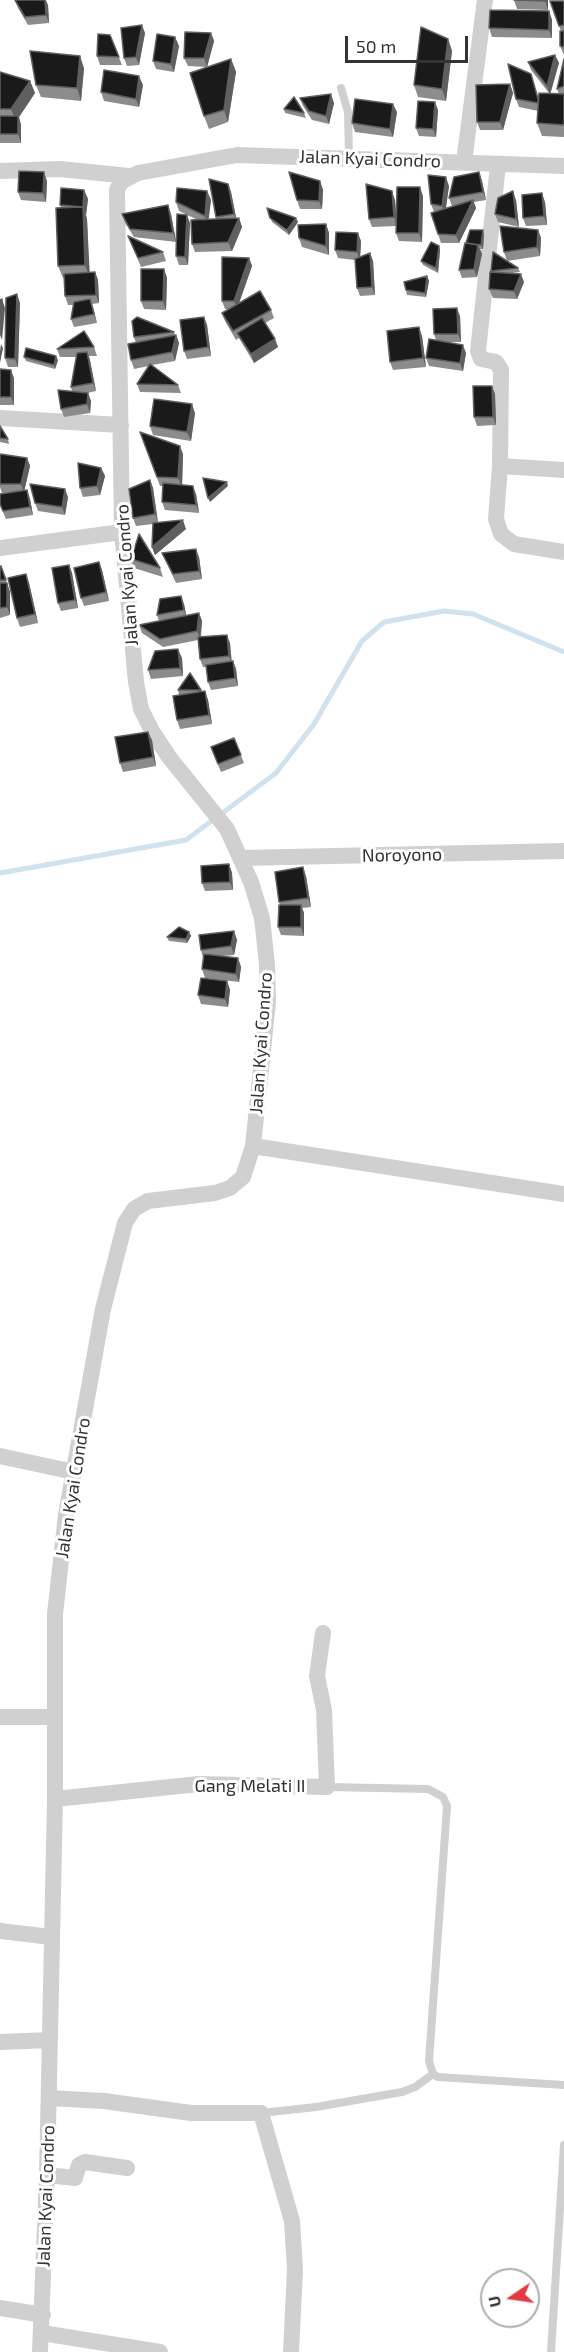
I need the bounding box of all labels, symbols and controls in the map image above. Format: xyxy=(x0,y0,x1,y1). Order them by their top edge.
scale bar xyxy=(348,24,471,62)
text: 50 m xyxy=(356,35,396,57)
street label: Jalan Kyai Condro xyxy=(299,146,441,172)
street label: Jalan Kyai Condro xyxy=(111,503,143,647)
street label: Noroyono xyxy=(362,844,442,866)
street label: Jalan Kyai Condro xyxy=(245,971,277,1115)
street label: Jalan Kyai Condro xyxy=(51,1416,95,1560)
street label: Gang Melati II xyxy=(194,1775,306,1797)
street label: Jalan Kyai Condro xyxy=(33,2125,59,2267)
north arrow xyxy=(480,2268,540,2328)
text: U xyxy=(483,2294,504,2309)

